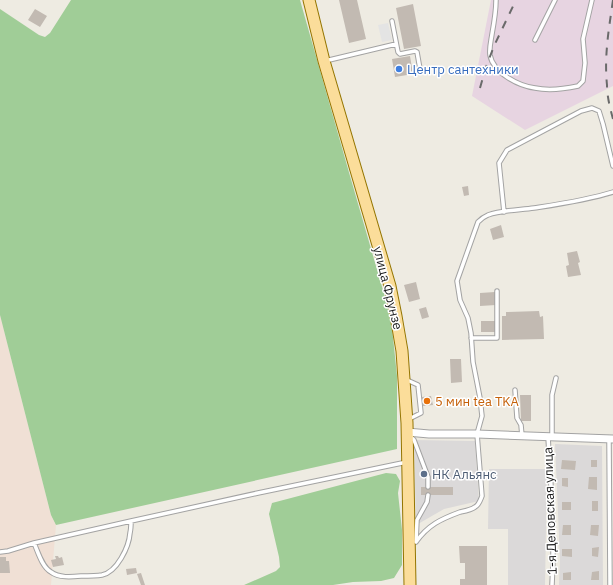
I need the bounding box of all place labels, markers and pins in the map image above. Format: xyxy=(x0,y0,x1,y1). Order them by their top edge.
place label: Центр сантехники xyxy=(407,61,519,78)
marker: Центр сантехники xyxy=(394,64,404,74)
place label: 5 мин tea TKA xyxy=(435,393,520,410)
marker: 5 мин tea TKA xyxy=(422,396,432,406)
place label: НК Альянс xyxy=(432,466,497,483)
marker: НК Альянс xyxy=(419,469,429,479)

